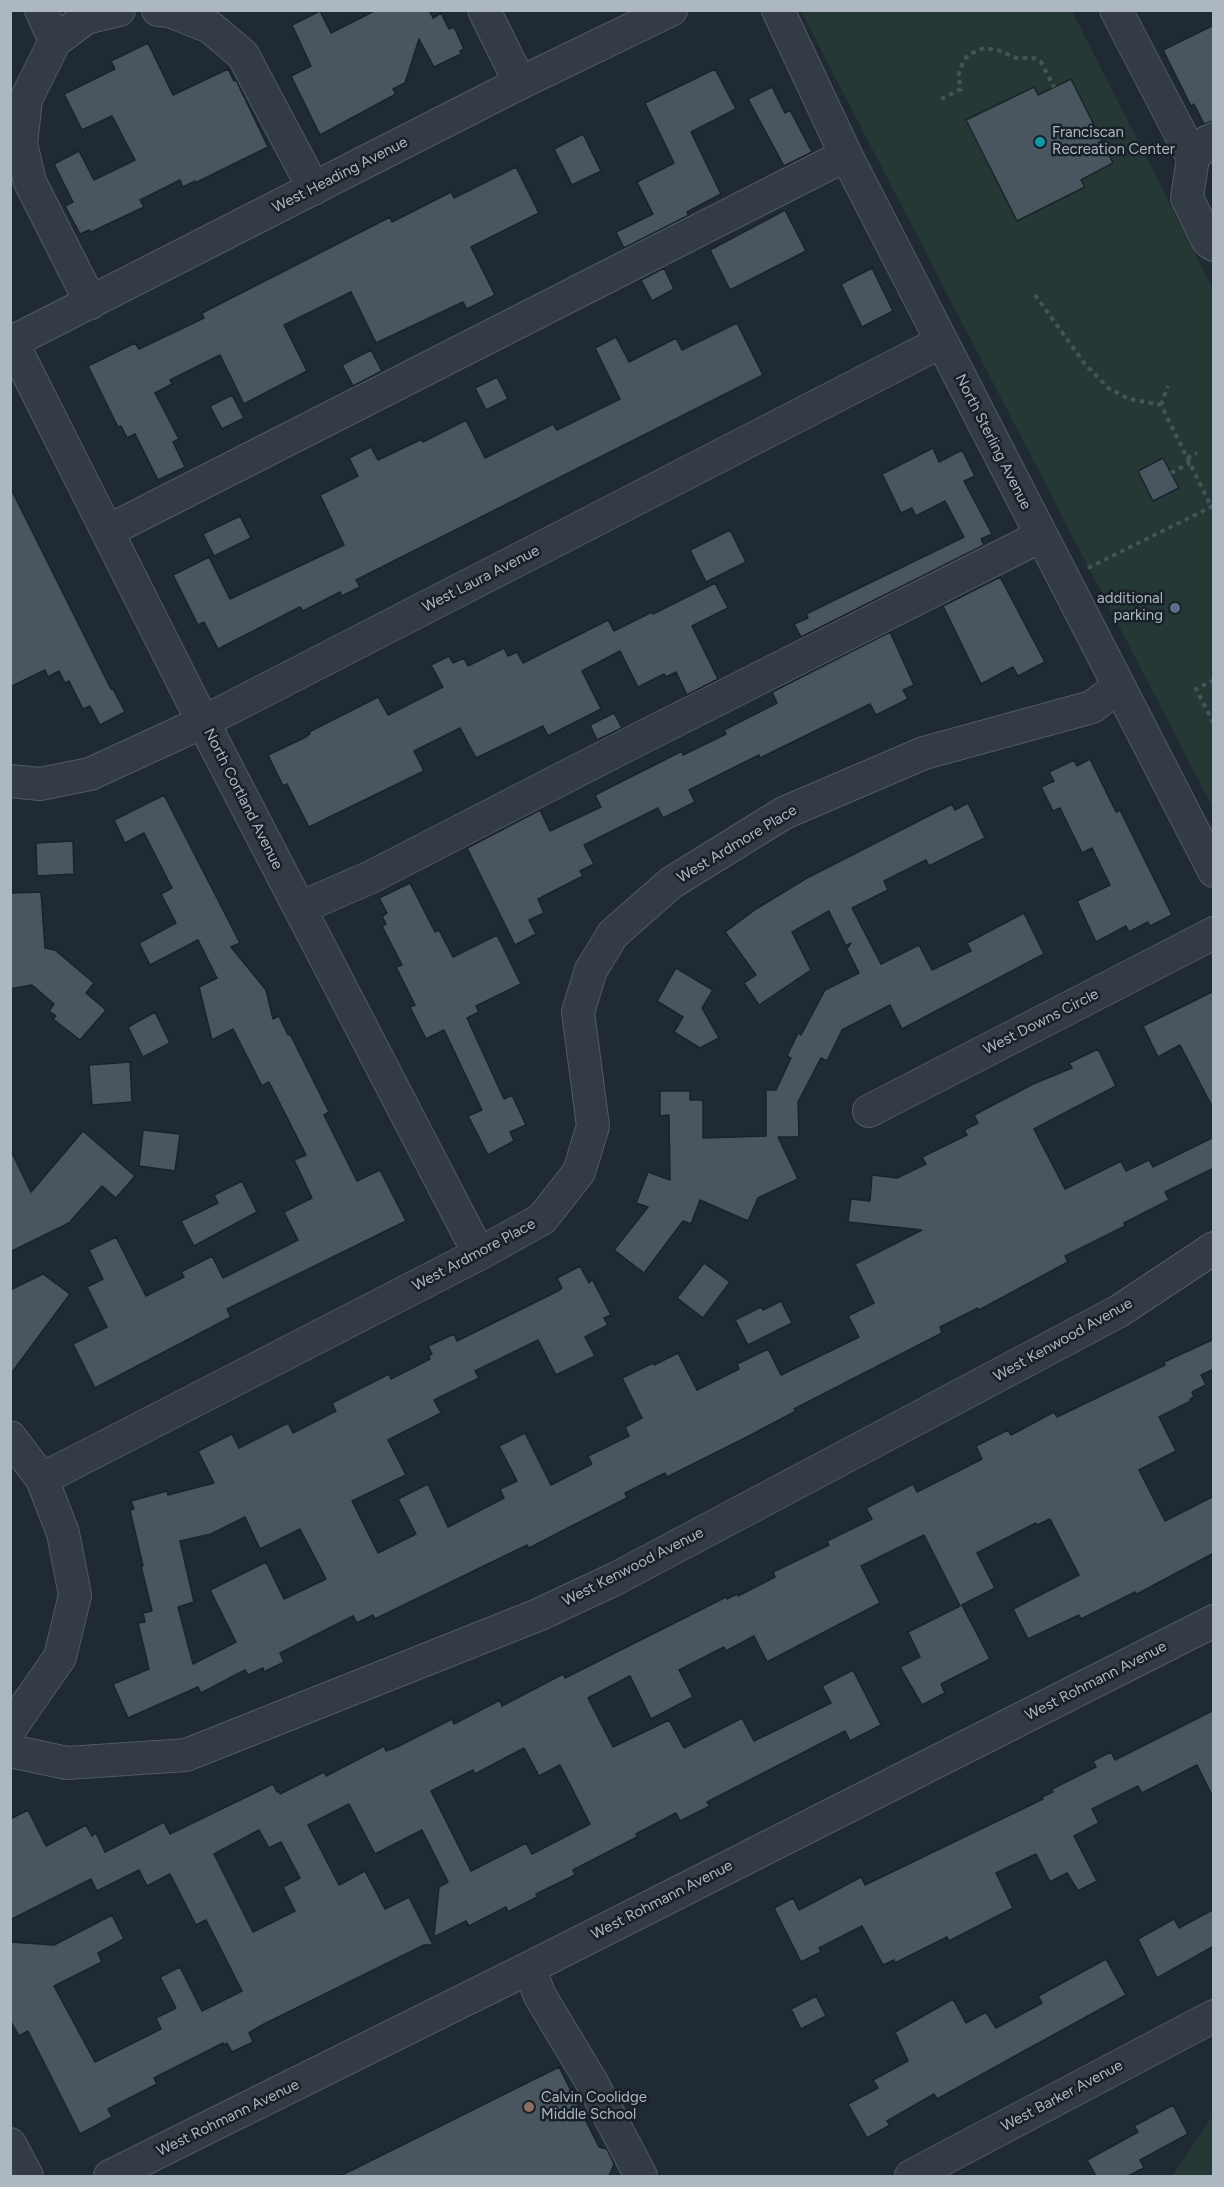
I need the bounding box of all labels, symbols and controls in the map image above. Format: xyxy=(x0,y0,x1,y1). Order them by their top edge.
place label: Franciscan Recreation Center xyxy=(1052,124,1175,159)
street label: West Heading Avenue xyxy=(269,133,411,217)
marker: Franciscan Recreation Center xyxy=(1033,135,1047,149)
street label: North Sterling Avenue xyxy=(951,371,1035,513)
street label: West Laura Avenue xyxy=(419,542,543,616)
place label: additional parking xyxy=(1097,590,1163,625)
marker: additional parking xyxy=(1168,601,1182,615)
street label: North Cortland Avenue xyxy=(200,725,286,873)
street label: West Ardmore Place xyxy=(674,801,800,887)
street label: West Downs Circle xyxy=(980,985,1102,1059)
street label: West Ardmore Place xyxy=(409,1215,539,1295)
street label: West Kenwood Avenue xyxy=(990,1294,1136,1386)
street label: West Kenwood Avenue xyxy=(559,1524,707,1610)
street label: West Rohmann Avenue xyxy=(1022,1637,1170,1725)
street label: West Rohmann Avenue xyxy=(588,1856,736,1944)
street label: West Barker Avenue xyxy=(998,2056,1126,2136)
street label: West Rohmann Avenue xyxy=(154,2076,302,2160)
place label: Calvin Coolidge Middle School xyxy=(541,2089,647,2124)
marker: Calvin Coolidge Middle School xyxy=(522,2100,536,2114)

